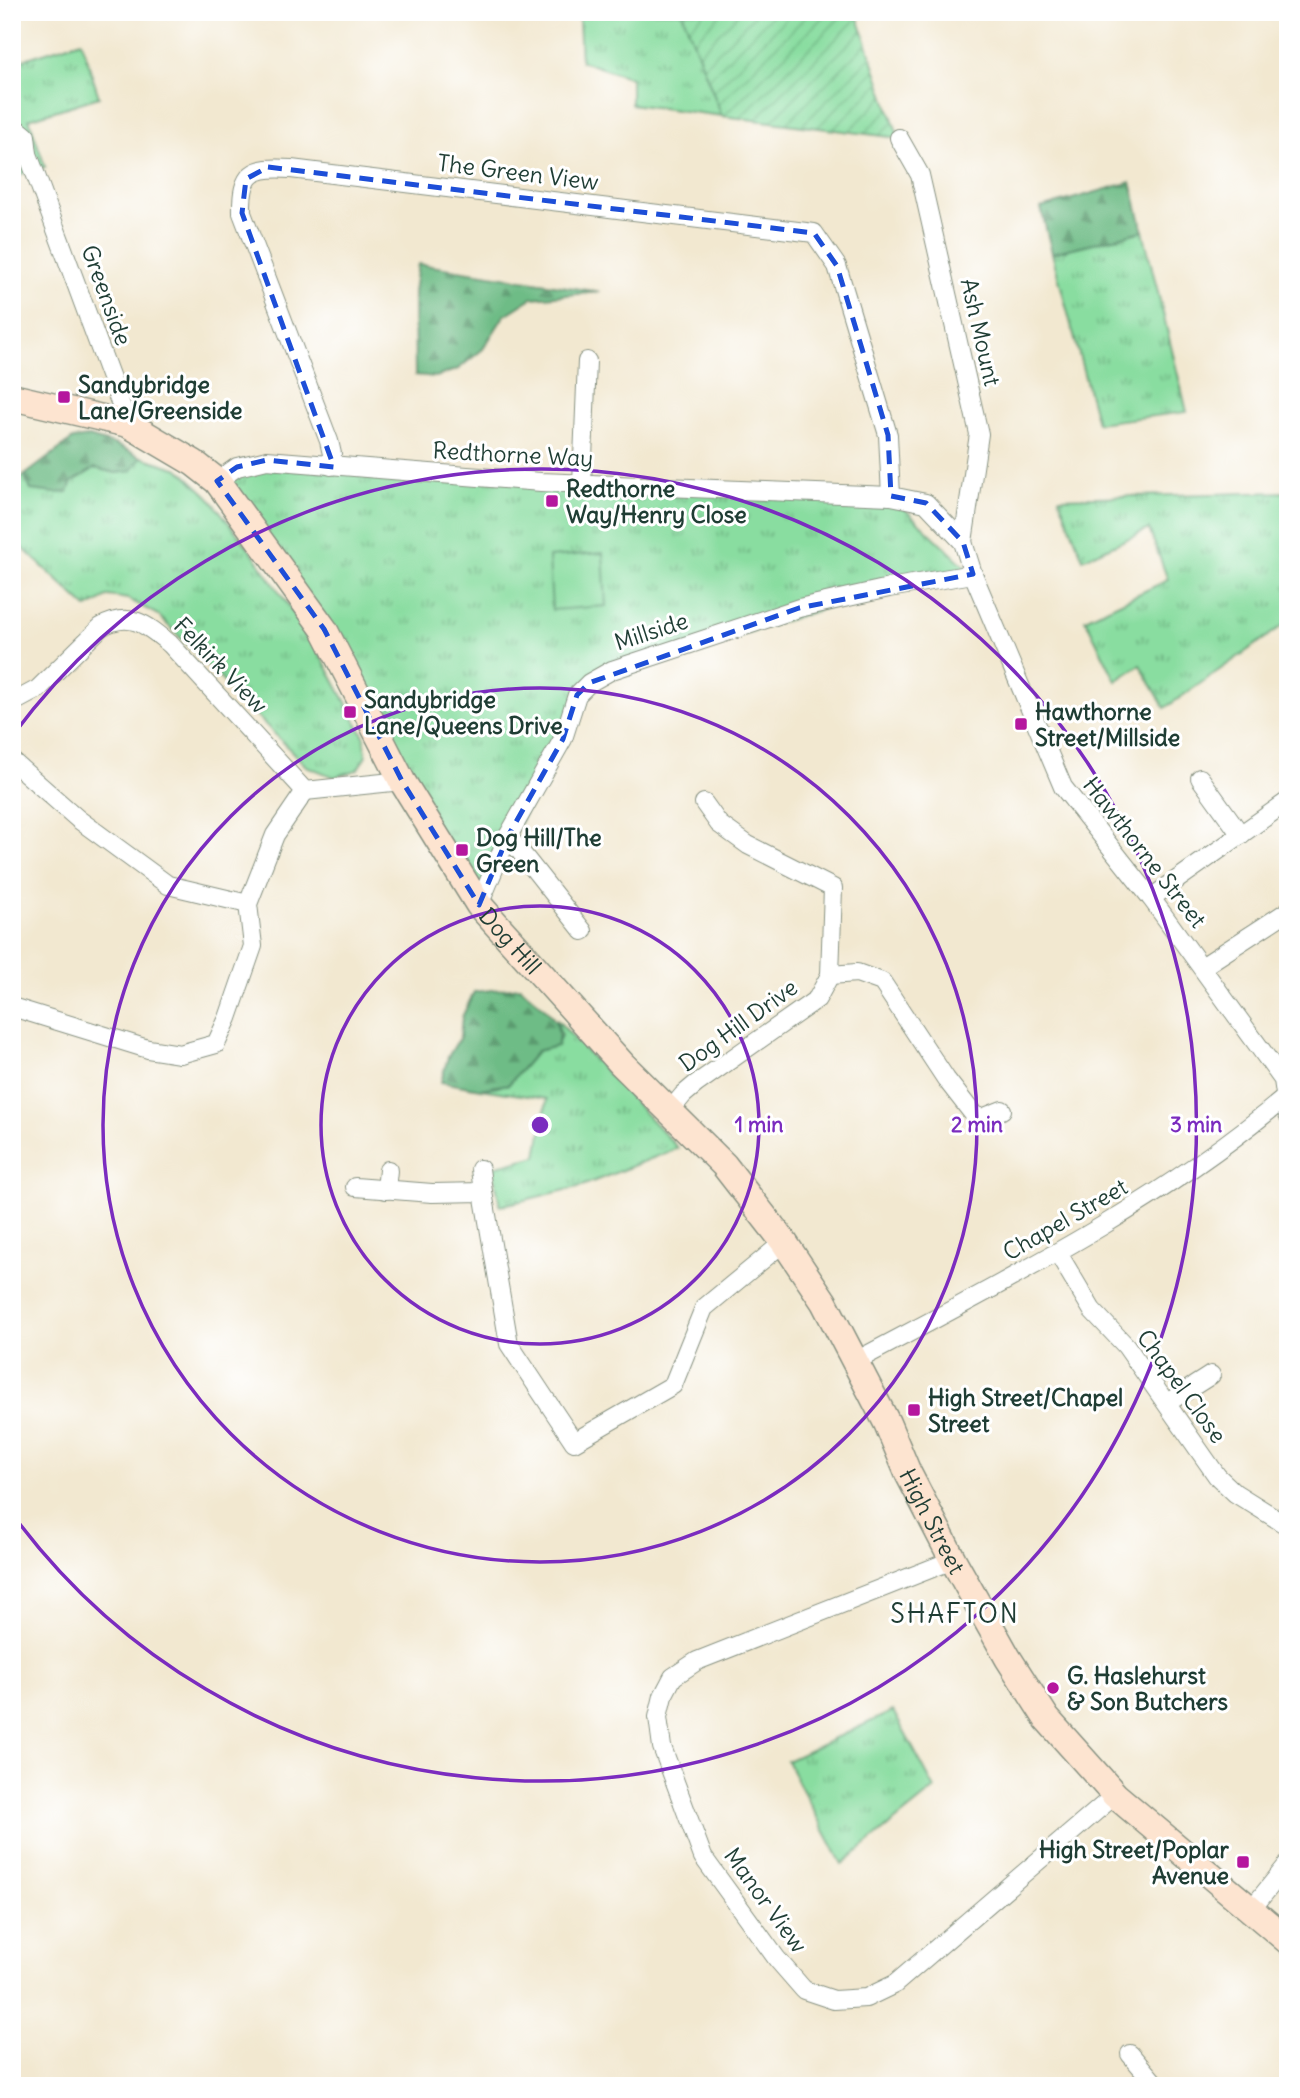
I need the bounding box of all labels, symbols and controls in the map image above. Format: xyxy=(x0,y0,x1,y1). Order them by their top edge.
street label: The Green View xyxy=(436,148,600,196)
street label: Greenside xyxy=(75,241,139,349)
street label: Ash Mount xyxy=(955,275,1008,389)
place label: Sandybridge Lane/Greenside xyxy=(78,370,242,425)
marker: Sandybridge Lane/Greenside xyxy=(56,389,72,405)
street label: Redthorne Way xyxy=(432,435,594,473)
place label: Redthorne Way/Henry Close xyxy=(566,474,747,529)
marker: Redthorne Way/Henry Close xyxy=(544,493,560,509)
street label: Millside xyxy=(611,606,691,656)
street label: Felkirk View xyxy=(168,611,274,719)
place label: Sandybridge Lane/Queens Drive xyxy=(364,685,563,740)
place label: Hawthorne Street/Millside xyxy=(1035,697,1180,752)
marker: Sandybridge Lane/Queens Drive xyxy=(342,704,358,720)
marker: Hawthorne Street/Millside xyxy=(1013,716,1029,732)
street label: Hawthorne Street xyxy=(1077,771,1213,933)
place label: Dog Hill/The Green xyxy=(476,823,602,878)
marker: Dog Hill/The Green xyxy=(454,842,470,858)
street label: Dog Hill xyxy=(473,901,548,980)
street label: Dog Hill Drive xyxy=(673,972,803,1078)
text: 1 min xyxy=(735,1111,783,1138)
text: 2 min xyxy=(951,1111,1003,1138)
text: 3 min xyxy=(1170,1111,1222,1138)
centre of rings xyxy=(528,1113,552,1137)
street label: Chapel Street xyxy=(998,1172,1133,1266)
street label: Chapel Close xyxy=(1131,1323,1233,1449)
place label: High Street/Chapel Street xyxy=(928,1383,1123,1438)
marker: High Street/Chapel Street xyxy=(906,1402,922,1418)
street label: High Street xyxy=(893,1463,972,1579)
district label: SHAFTON xyxy=(890,1597,1020,1630)
place label: G. Haslehurst & Son Butchers xyxy=(1067,1661,1228,1716)
marker: G. Haslehurst & Son Butchers xyxy=(1045,1680,1061,1696)
place label: High Street/Poplar Avenue xyxy=(1039,1835,1230,1890)
street label: Manor View xyxy=(718,1842,814,1958)
marker: High Street/Poplar Avenue xyxy=(1235,1854,1251,1870)

